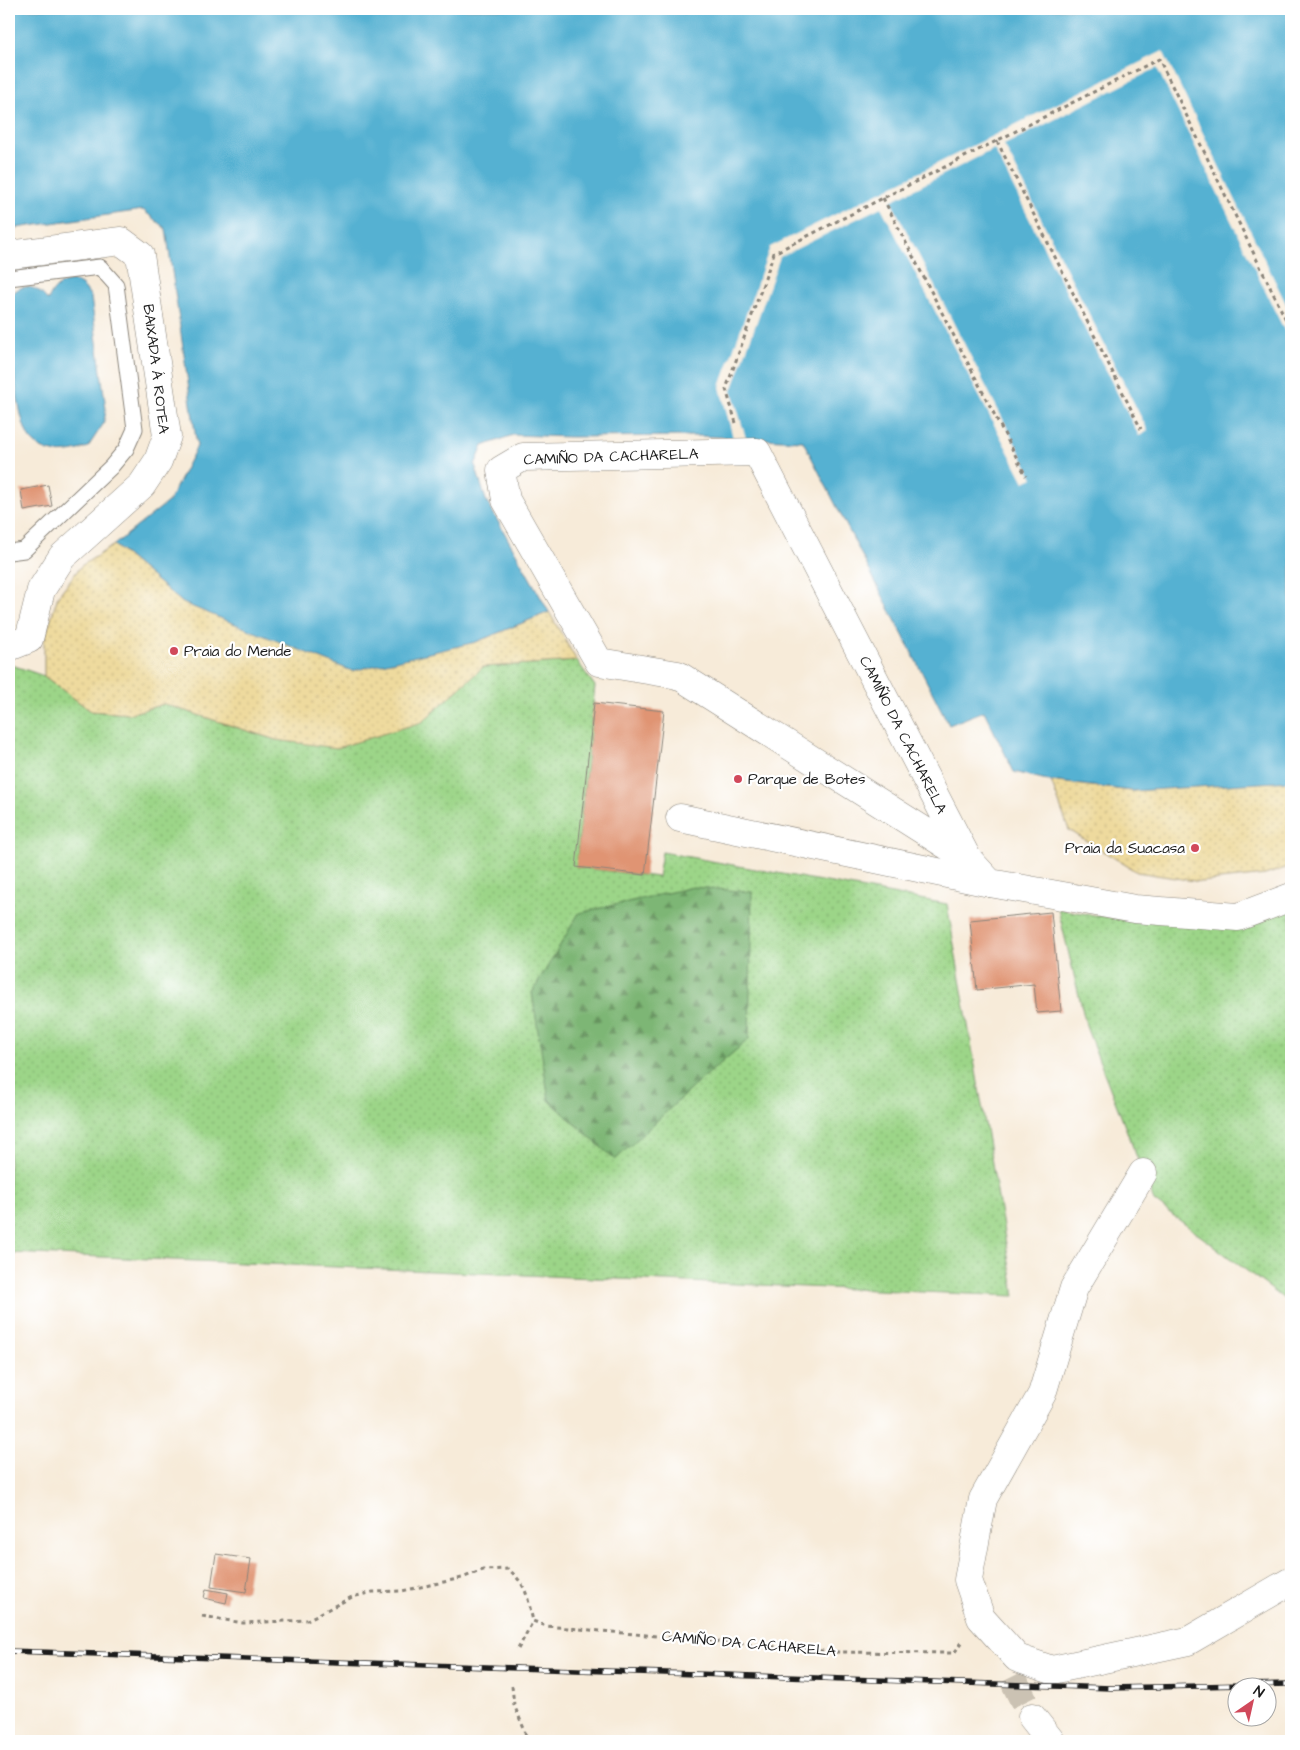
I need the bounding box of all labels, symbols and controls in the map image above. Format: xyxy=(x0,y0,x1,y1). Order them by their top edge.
street label: BAIXADA Á ROTEA xyxy=(138,303,174,436)
street label: CAMIÑO DA CACHARELA xyxy=(523,443,699,471)
place label: Praia do Mende xyxy=(184,641,291,662)
marker: Praia do Mende xyxy=(168,645,180,657)
street label: CAMIÑO DA CACHARELA xyxy=(854,652,952,818)
place label: Parque de Botes xyxy=(748,769,866,790)
marker: Parque de Botes xyxy=(732,773,744,785)
place label: Praia da Suacasa xyxy=(1065,838,1185,859)
marker: Praia da Suacasa xyxy=(1189,842,1201,854)
street label: CAMIÑO DA CACHARELA xyxy=(661,1626,837,1662)
north arrow xyxy=(1228,1678,1278,1728)
text: N xyxy=(1249,1681,1268,1703)

